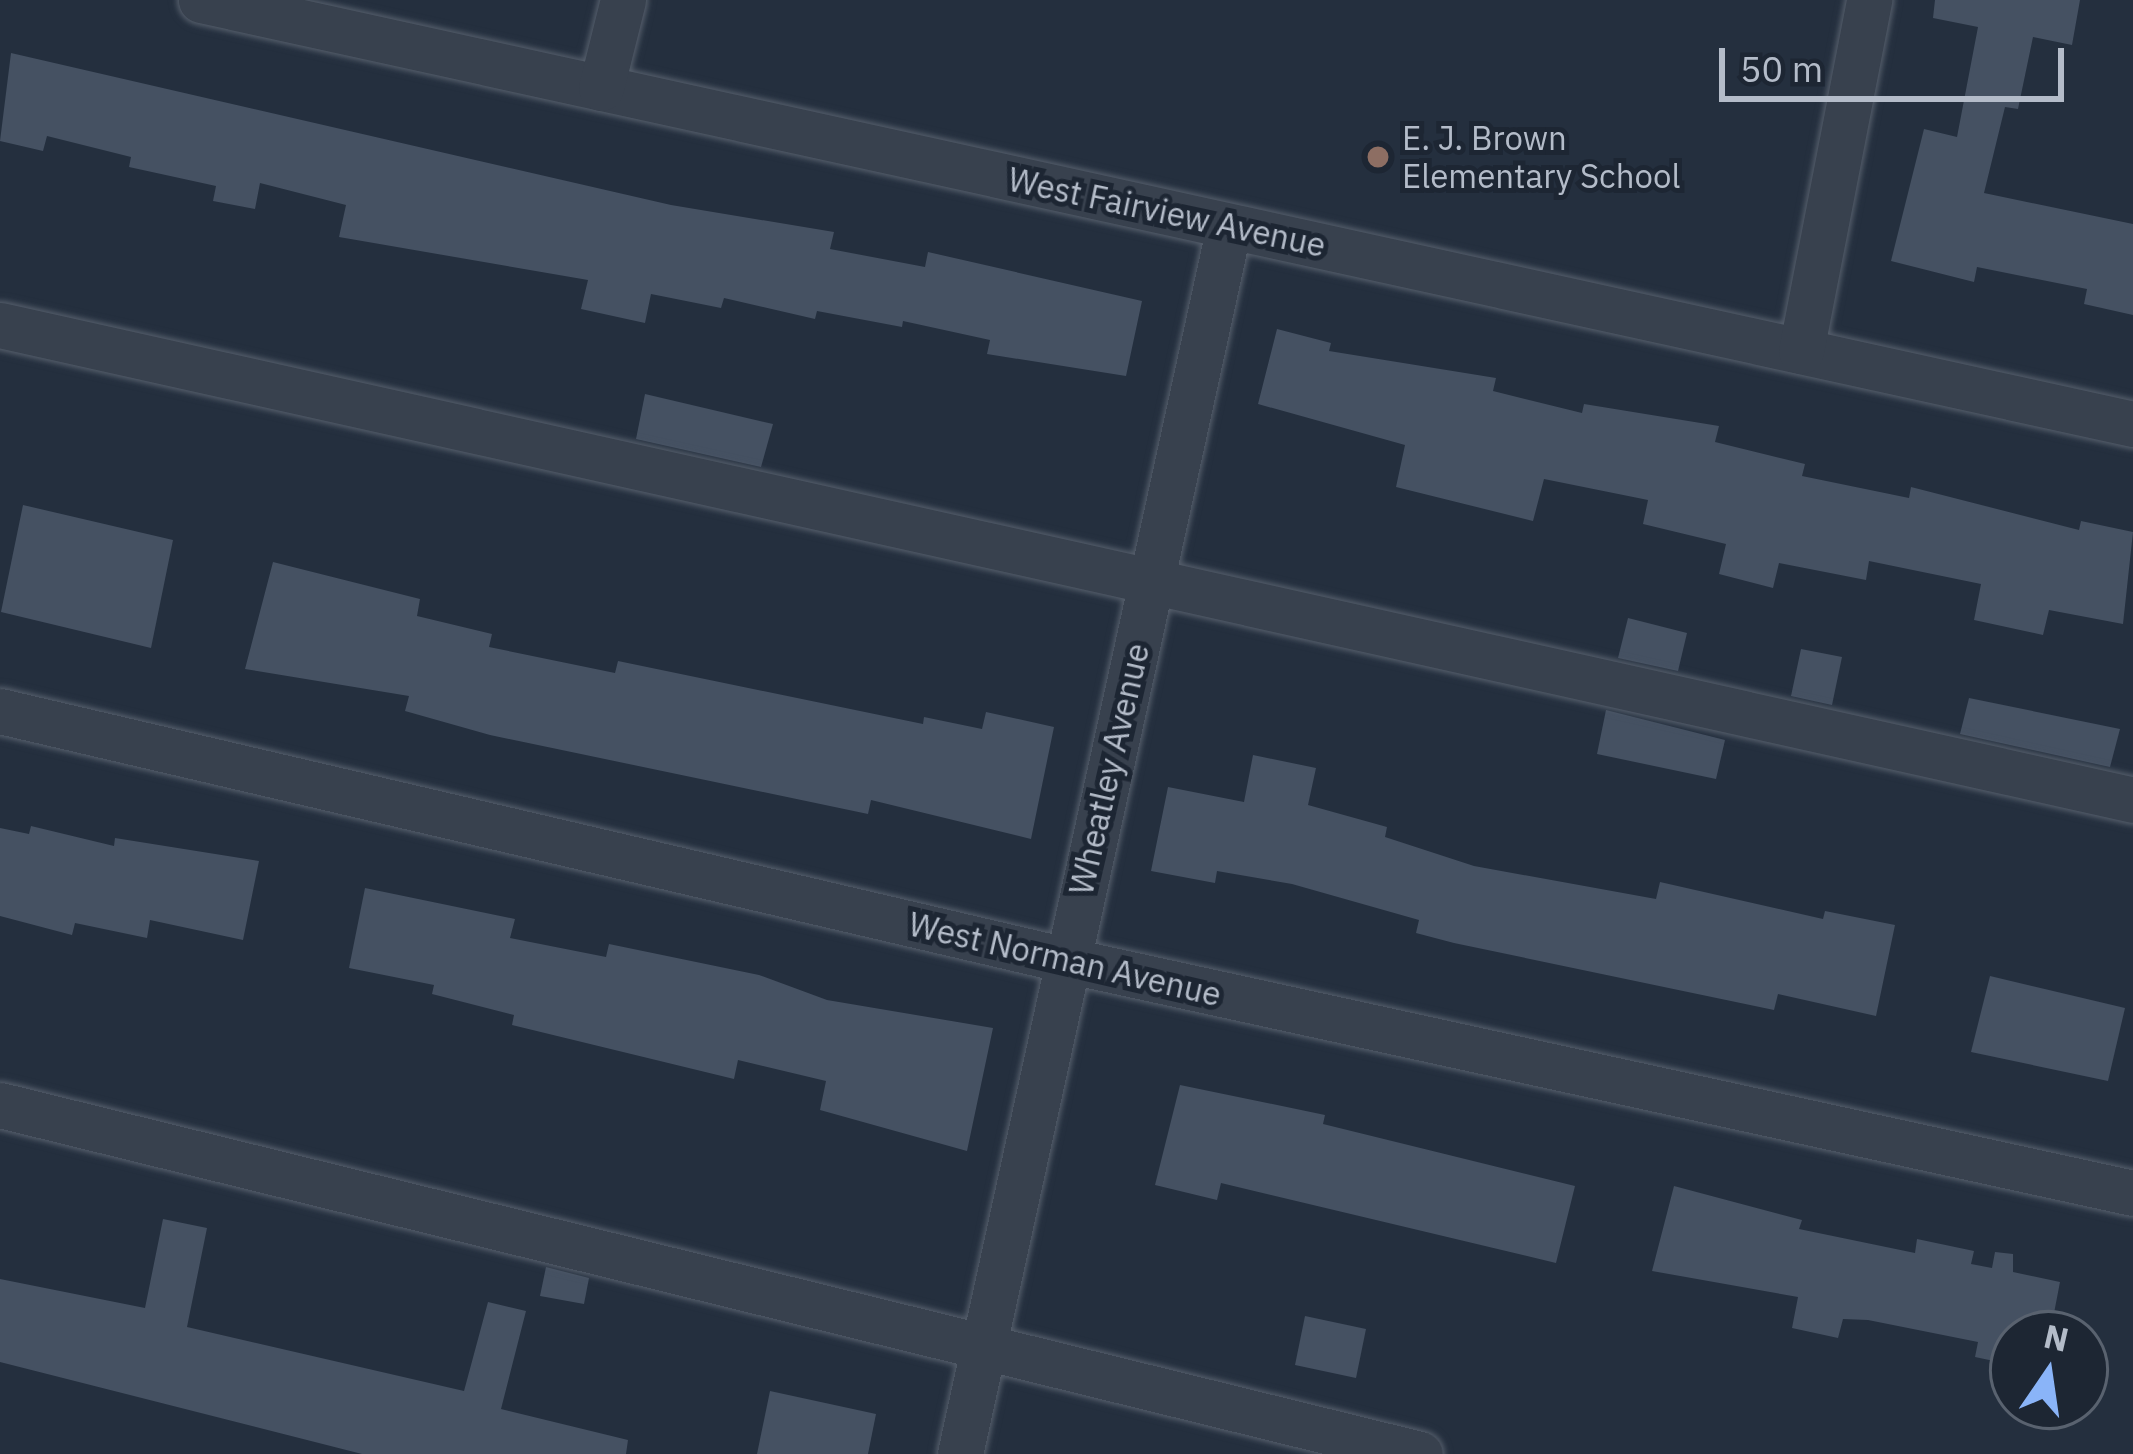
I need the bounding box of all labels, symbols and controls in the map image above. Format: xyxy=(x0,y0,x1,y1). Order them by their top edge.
scale bar xyxy=(1725,24,2070,98)
text: 50 m xyxy=(1740,45,1823,92)
place label: E. J. Brown Elementary School xyxy=(1402,118,1680,196)
marker: E. J. Brown Elementary School xyxy=(1365,144,1391,170)
street label: West Fairview Avenue xyxy=(1005,159,1329,265)
street label: Wheatley Avenue xyxy=(1061,639,1157,899)
street label: West Norman Avenue xyxy=(905,904,1225,1014)
north arrow xyxy=(1989,1310,2109,1430)
text: N xyxy=(2040,1314,2073,1361)

